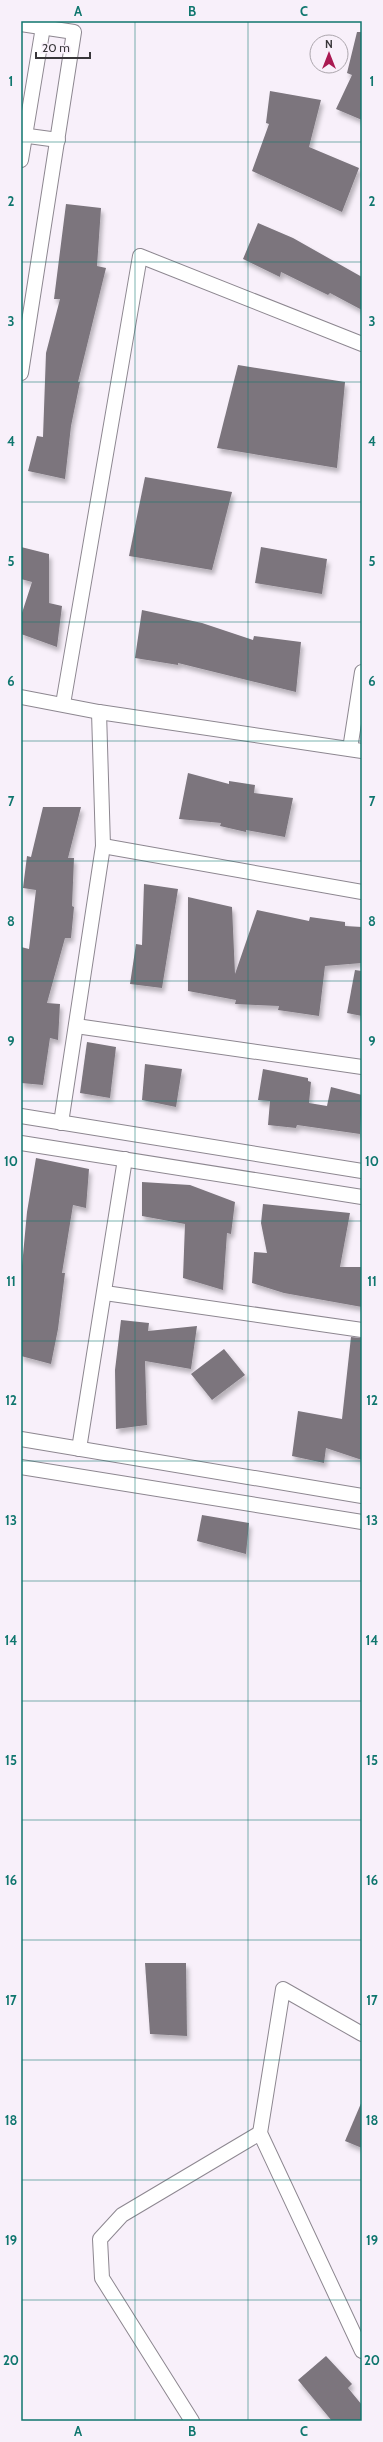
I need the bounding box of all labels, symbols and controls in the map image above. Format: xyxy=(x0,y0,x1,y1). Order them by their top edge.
text: A xyxy=(74,3,83,19)
text: B xyxy=(188,3,196,19)
text: C xyxy=(300,3,308,19)
scale bar xyxy=(36,34,90,60)
north arrow xyxy=(309,34,349,74)
text: N xyxy=(325,37,333,51)
text: 20 m xyxy=(42,40,70,55)
text: 1 xyxy=(9,73,13,89)
text: 1 xyxy=(370,73,374,89)
text: 2 xyxy=(8,193,15,209)
text: 2 xyxy=(369,193,376,209)
text: 3 xyxy=(7,313,15,329)
text: 3 xyxy=(368,313,376,329)
text: 4 xyxy=(7,433,15,449)
text: 4 xyxy=(368,433,376,449)
text: 5 xyxy=(8,553,15,569)
text: 5 xyxy=(369,553,376,569)
text: 6 xyxy=(7,673,15,689)
text: 6 xyxy=(368,673,376,689)
text: 7 xyxy=(8,793,15,809)
text: 7 xyxy=(369,793,376,809)
text: 8 xyxy=(7,913,15,929)
text: 8 xyxy=(368,913,376,929)
text: 9 xyxy=(7,1033,15,1049)
text: 9 xyxy=(368,1033,376,1049)
text: 10 xyxy=(4,1153,18,1169)
text: 10 xyxy=(365,1153,379,1169)
text: 11 xyxy=(6,1273,16,1289)
text: 11 xyxy=(367,1273,377,1289)
text: 12 xyxy=(5,1392,17,1408)
text: 12 xyxy=(366,1392,378,1408)
text: 13 xyxy=(5,1512,17,1528)
text: 13 xyxy=(366,1512,378,1528)
text: 14 xyxy=(5,1632,17,1648)
text: 14 xyxy=(366,1632,378,1648)
text: 15 xyxy=(5,1752,17,1768)
text: 15 xyxy=(366,1752,378,1768)
text: 16 xyxy=(5,1872,17,1888)
text: 16 xyxy=(366,1872,378,1888)
text: 17 xyxy=(5,1992,17,2008)
text: 17 xyxy=(366,1992,378,2008)
text: 18 xyxy=(5,2112,17,2128)
text: 18 xyxy=(366,2112,378,2128)
text: 19 xyxy=(5,2232,17,2248)
text: 19 xyxy=(366,2232,378,2248)
text: 20 xyxy=(3,2352,19,2368)
text: 20 xyxy=(364,2352,380,2368)
text: A xyxy=(74,2423,83,2439)
text: B xyxy=(188,2423,196,2439)
text: C xyxy=(300,2423,308,2439)

